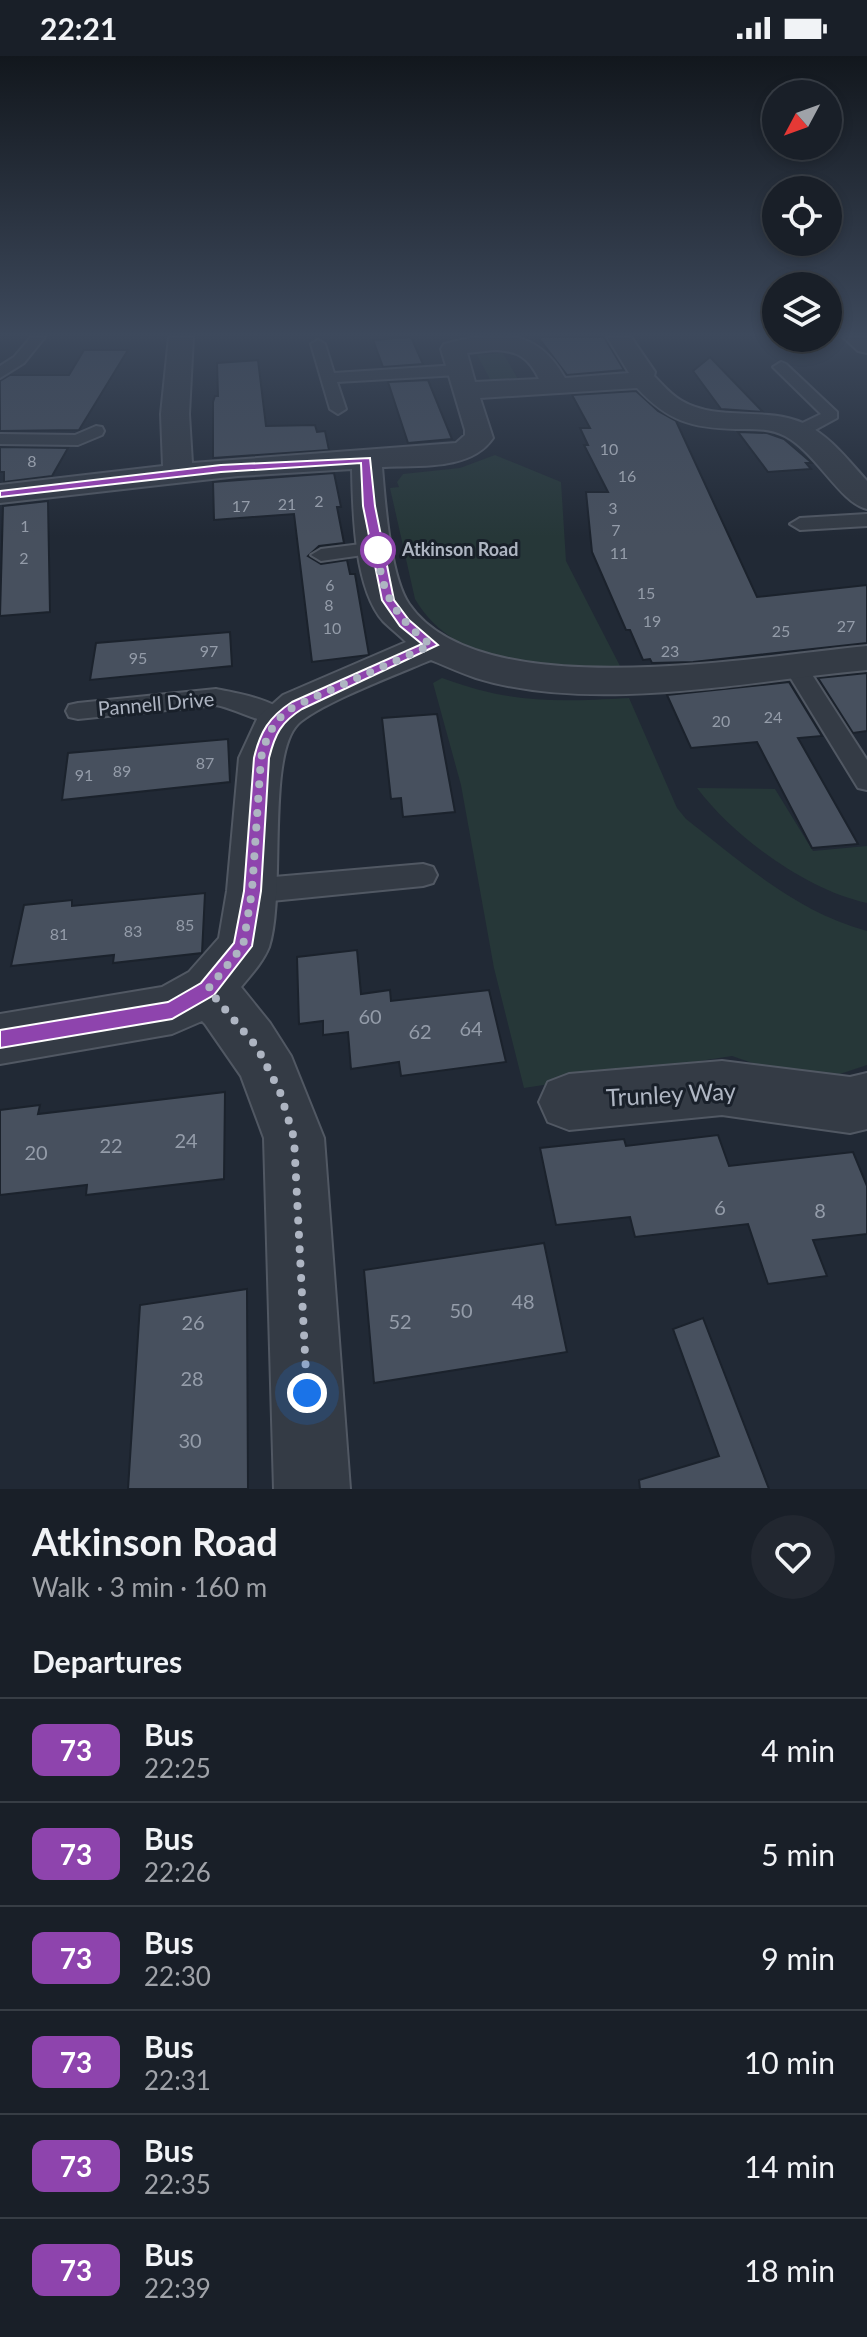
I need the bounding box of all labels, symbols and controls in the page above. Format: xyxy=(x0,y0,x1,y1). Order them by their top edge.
text: 22:21 xyxy=(40,10,117,46)
north arrow xyxy=(762,80,842,160)
map controls xyxy=(762,80,842,352)
button: locate xyxy=(762,176,842,256)
button: layers xyxy=(762,272,842,352)
house number: 10 xyxy=(600,439,618,458)
house number: 8 xyxy=(27,451,37,470)
house number: 16 xyxy=(618,466,636,485)
house number: 2 xyxy=(314,491,324,510)
house number: 21 xyxy=(278,494,296,513)
house number: 17 xyxy=(232,496,250,515)
house number: 3 xyxy=(608,498,618,517)
house number: 1 xyxy=(20,516,30,535)
house number: 7 xyxy=(611,520,621,539)
marker: Atkinson Road xyxy=(361,533,395,567)
place label: Atkinson Road xyxy=(401,538,518,560)
house number: 11 xyxy=(610,543,628,562)
house number: 2 xyxy=(19,548,29,567)
house number: 6 xyxy=(325,575,335,594)
house number: 15 xyxy=(637,583,655,602)
house number: 8 xyxy=(324,595,334,614)
house number: 19 xyxy=(643,611,661,630)
house number: 27 xyxy=(837,616,855,635)
house number: 10 xyxy=(323,618,341,637)
house number: 25 xyxy=(772,621,790,640)
house number: 97 xyxy=(200,641,218,660)
house number: 23 xyxy=(661,641,679,660)
house number: 95 xyxy=(129,648,147,667)
street label: Pannell Drive xyxy=(97,686,215,720)
house number: 24 xyxy=(764,707,782,726)
house number: 20 xyxy=(712,711,730,730)
house number: 87 xyxy=(196,753,214,772)
house number: 89 xyxy=(113,761,131,780)
house number: 91 xyxy=(75,765,93,784)
house number: 85 xyxy=(176,915,194,934)
house number: 83 xyxy=(124,921,142,940)
house number: 81 xyxy=(50,924,68,943)
house number: 60 xyxy=(358,1004,382,1028)
house number: 64 xyxy=(459,1016,483,1040)
house number: 62 xyxy=(408,1019,432,1043)
street label: Trunley Way xyxy=(605,1076,737,1111)
house number: 24 xyxy=(174,1128,198,1152)
house number: 22 xyxy=(99,1133,123,1157)
house number: 20 xyxy=(24,1140,48,1164)
house number: 6 xyxy=(714,1195,726,1219)
house number: 8 xyxy=(814,1198,826,1222)
house number: 48 xyxy=(511,1289,535,1313)
house number: 50 xyxy=(449,1298,473,1322)
house number: 52 xyxy=(388,1309,412,1333)
house number: 26 xyxy=(181,1310,205,1334)
house number: 28 xyxy=(180,1366,204,1390)
your location xyxy=(287,1373,327,1413)
house number: 30 xyxy=(178,1428,202,1452)
button: heart xyxy=(751,1515,835,1599)
text: Atkinson Road xyxy=(32,1518,278,1564)
text: Walk · 3 min · 160 m xyxy=(32,1571,267,1603)
text: Departures xyxy=(32,1643,182,1679)
text: Bus xyxy=(144,1716,194,1752)
text: 4 min xyxy=(761,1732,835,1768)
text: 73 xyxy=(60,1733,92,1767)
text: 22:25 xyxy=(144,1752,211,1784)
text: Bus xyxy=(144,1820,194,1856)
text: 5 min xyxy=(761,1836,835,1872)
text: 73 xyxy=(60,1837,92,1871)
text: 22:26 xyxy=(144,1856,211,1888)
text: Bus xyxy=(144,1924,194,1960)
text: 9 min xyxy=(761,1940,835,1976)
text: 73 xyxy=(60,1941,92,1975)
text: 22:30 xyxy=(144,1960,211,1992)
text: Bus xyxy=(144,2028,194,2064)
text: 10 min xyxy=(744,2044,835,2080)
text: 73 xyxy=(60,2045,92,2079)
text: 22:31 xyxy=(144,2064,211,2096)
text: Bus xyxy=(144,2132,194,2168)
text: 14 min xyxy=(744,2148,835,2184)
text: 73 xyxy=(60,2149,92,2183)
text: 22:35 xyxy=(144,2168,211,2200)
text: Bus xyxy=(144,2236,194,2272)
text: 18 min xyxy=(744,2252,835,2288)
text: 73 xyxy=(60,2253,92,2287)
text: 22:39 xyxy=(144,2272,211,2304)

